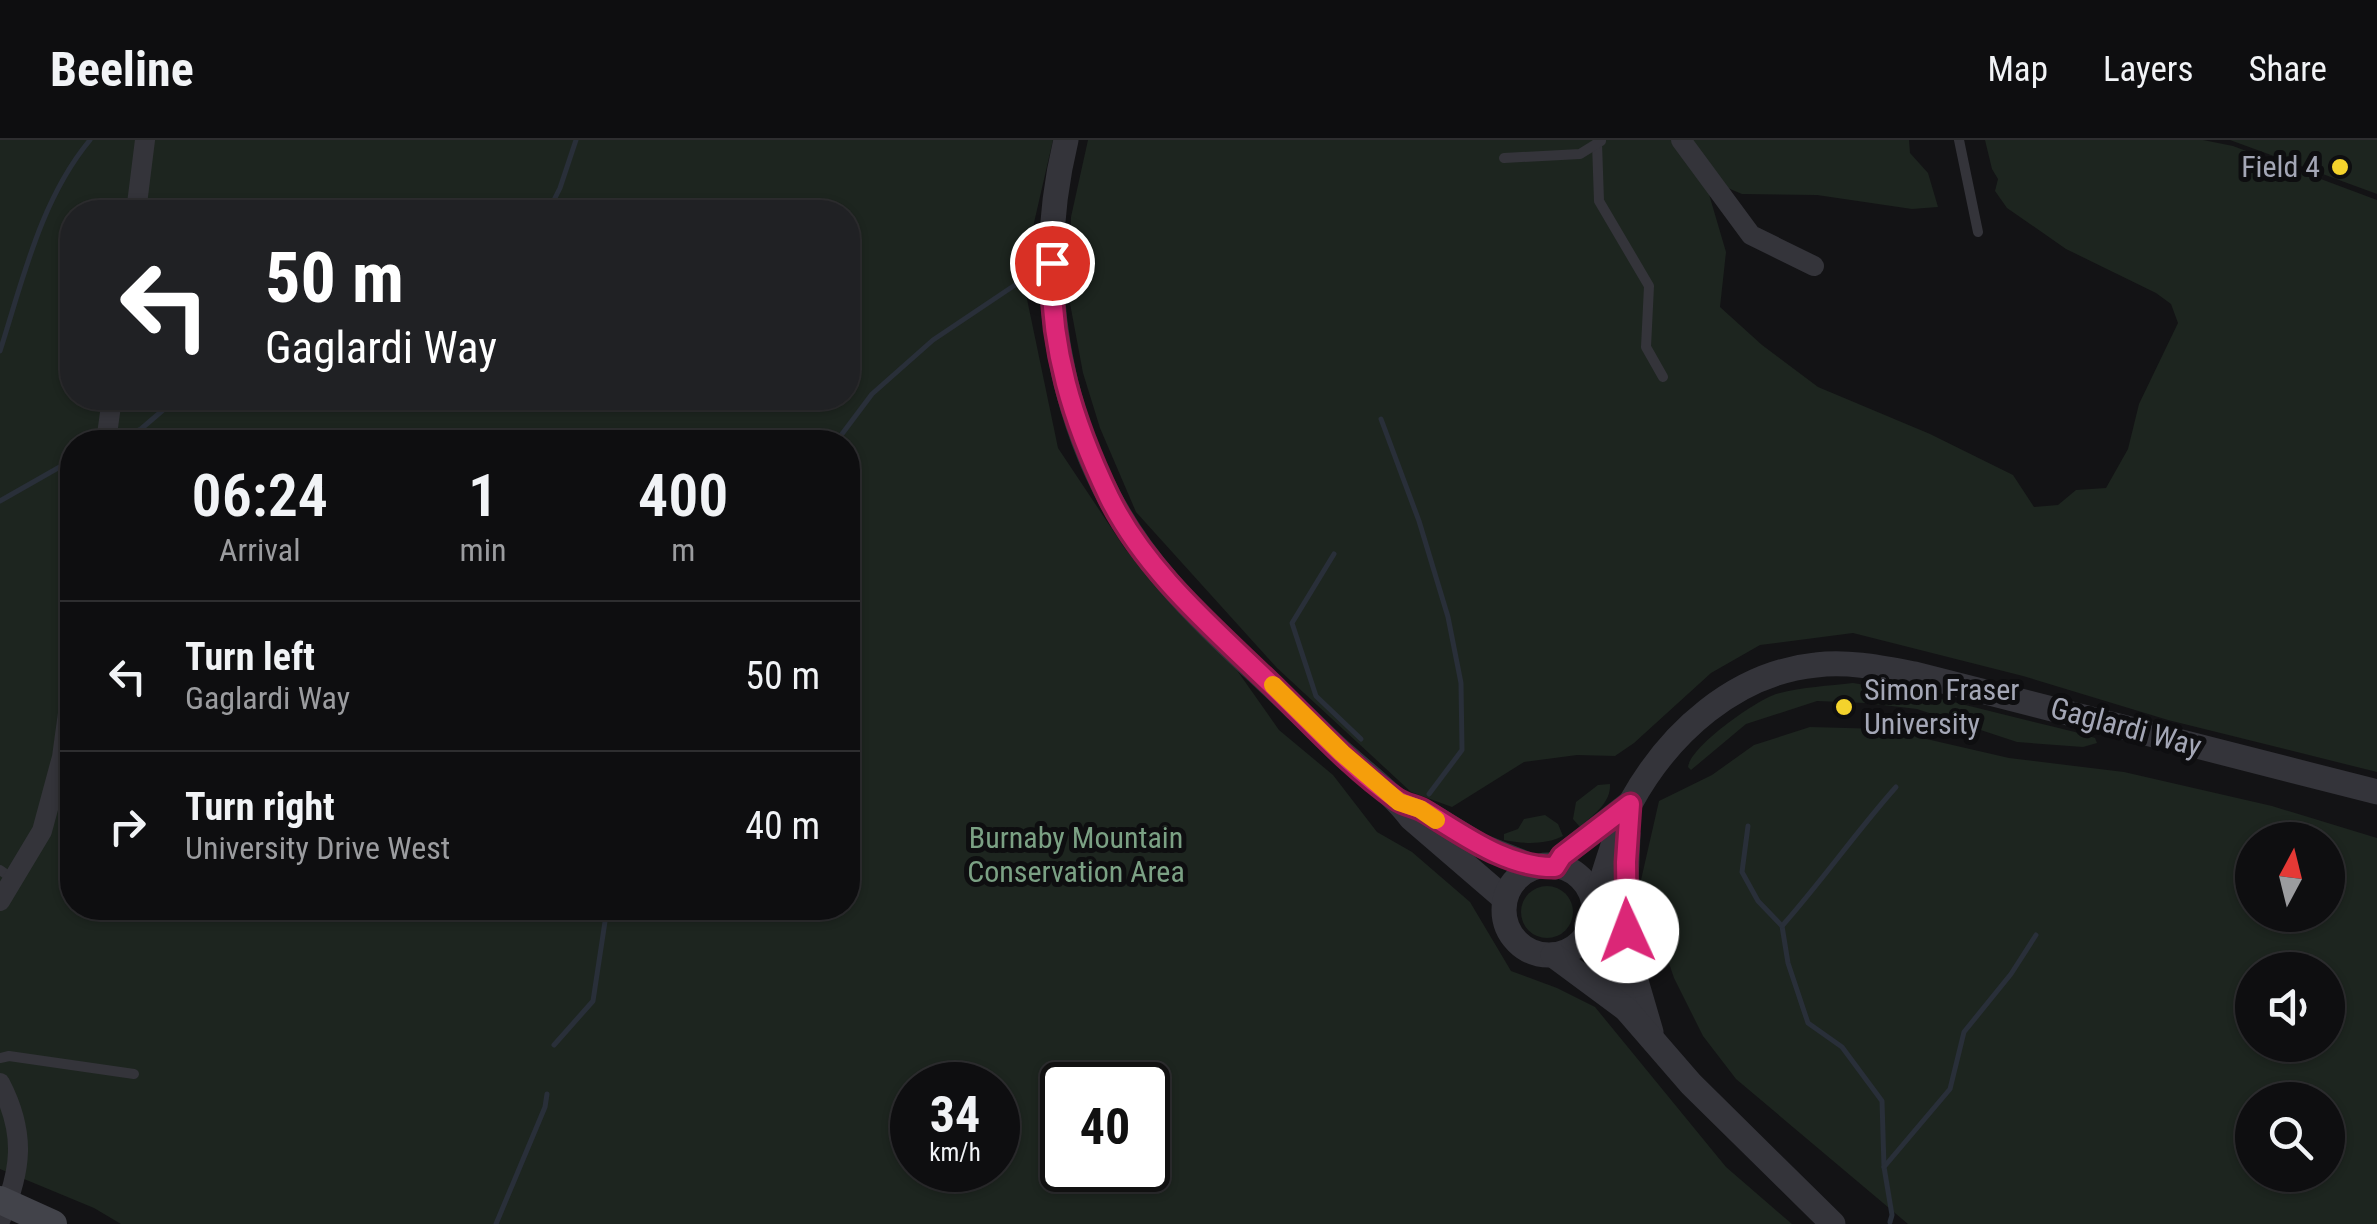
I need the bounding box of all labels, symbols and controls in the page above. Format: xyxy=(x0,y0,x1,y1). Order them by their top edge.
text: Beeline xyxy=(50,41,194,98)
text: Map xyxy=(1987,49,2048,90)
text: Layers xyxy=(2103,49,2193,90)
text: Share xyxy=(2248,49,2327,90)
place label: Field 4 xyxy=(2241,149,2320,184)
marker: Field 4 xyxy=(2329,156,2351,178)
pin xyxy=(1010,221,1095,306)
icon: arrive xyxy=(1025,236,1080,291)
text: 50 m xyxy=(265,237,404,319)
icon: left xyxy=(100,240,230,370)
text: Gaglardi Way xyxy=(265,321,497,374)
text: 06:24 xyxy=(191,460,328,531)
text: 1 xyxy=(468,460,498,531)
text: 400 xyxy=(638,460,728,531)
text: Arrival xyxy=(219,531,300,569)
text: min xyxy=(460,531,506,569)
text: m xyxy=(671,531,695,569)
text: Turn left xyxy=(185,635,315,679)
icon: left xyxy=(100,649,155,704)
text: 50 m xyxy=(745,654,820,698)
place label: Simon Fraser University xyxy=(1864,672,2019,741)
text: Gaglardi Way xyxy=(185,679,350,717)
street label: Gaglardi Way xyxy=(2047,690,2205,763)
marker: Simon Fraser University xyxy=(1833,696,1855,718)
text: Turn right xyxy=(185,785,335,829)
icon: right xyxy=(100,799,155,854)
text: 40 m xyxy=(745,804,820,848)
park label: Burnaby Mountain Conservation Area xyxy=(967,820,1185,889)
north arrow xyxy=(2235,822,2345,932)
map controls xyxy=(2235,822,2345,1192)
text: University Drive West xyxy=(185,829,450,867)
position arrow xyxy=(1575,879,1679,983)
button: sound xyxy=(2235,952,2345,1062)
speed limit sign: 40 xyxy=(1040,1062,1170,1192)
button: search xyxy=(2235,1082,2345,1192)
text: 34 xyxy=(930,1086,980,1144)
text: km/h xyxy=(929,1138,981,1167)

